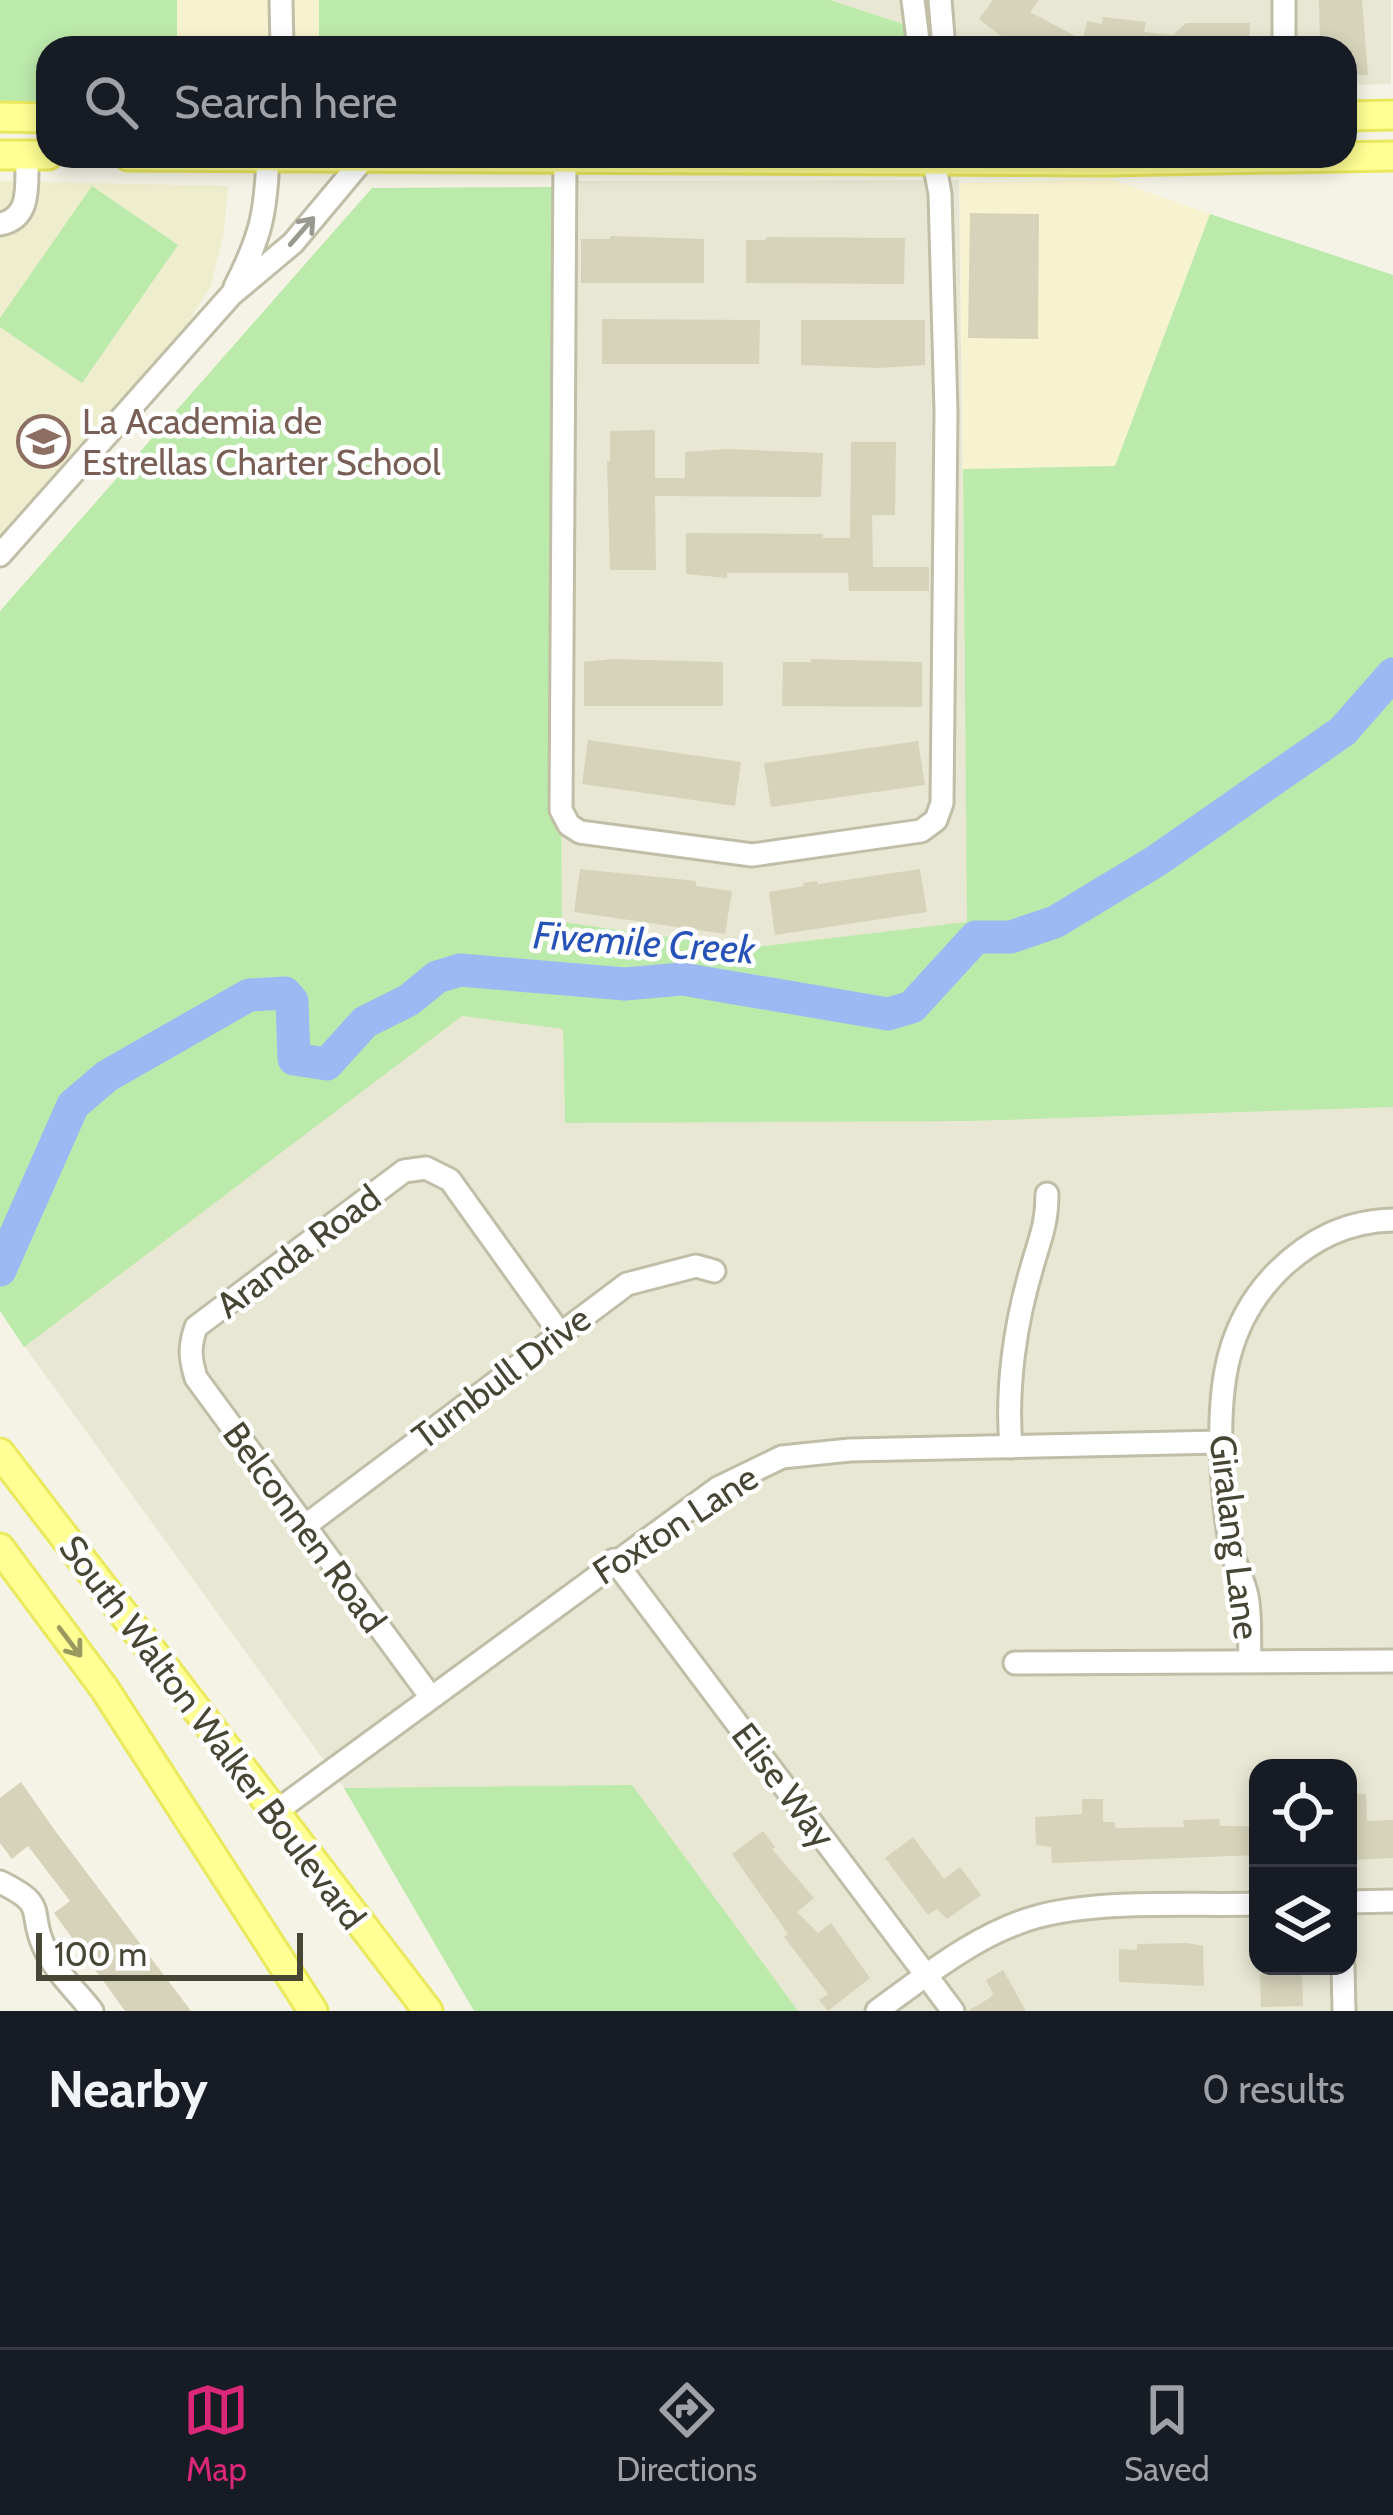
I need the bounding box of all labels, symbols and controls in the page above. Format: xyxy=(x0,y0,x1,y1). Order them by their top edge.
search box xyxy=(36,36,1357,168)
icon: search xyxy=(78,69,144,135)
text: Search here xyxy=(174,75,398,129)
one-way arrow xyxy=(288,216,316,247)
place label: La Academia de Estrellas Charter School xyxy=(82,399,441,484)
school or university icon: La Academia de Estrellas Charter School xyxy=(15,414,71,470)
water label: Fivemile Creek xyxy=(531,910,758,974)
street label: Aranda Road xyxy=(207,1175,389,1327)
street label: Turnbull Drive xyxy=(403,1296,599,1458)
street label: Belconnen Road xyxy=(214,1413,396,1641)
street label: Giralang Lane xyxy=(1201,1432,1269,1642)
street label: Foxton Lane xyxy=(584,1455,766,1593)
street label: South Walton Walker Boulevard xyxy=(50,1526,376,1938)
one-way arrow xyxy=(56,1625,82,1658)
street label: Elise Way xyxy=(723,1714,845,1856)
map controls xyxy=(1249,1759,1357,1975)
button: locate xyxy=(1249,1759,1357,1867)
button: layers xyxy=(1249,1867,1357,1975)
scale bar xyxy=(36,1927,303,1980)
text: 100 m xyxy=(54,1934,147,1974)
text: Nearby xyxy=(48,2058,208,2120)
text: 0 results xyxy=(1202,2065,1345,2113)
tab: Map xyxy=(183,2377,249,2489)
tab: Directions xyxy=(616,2377,757,2489)
tab: Saved xyxy=(1124,2377,1210,2489)

